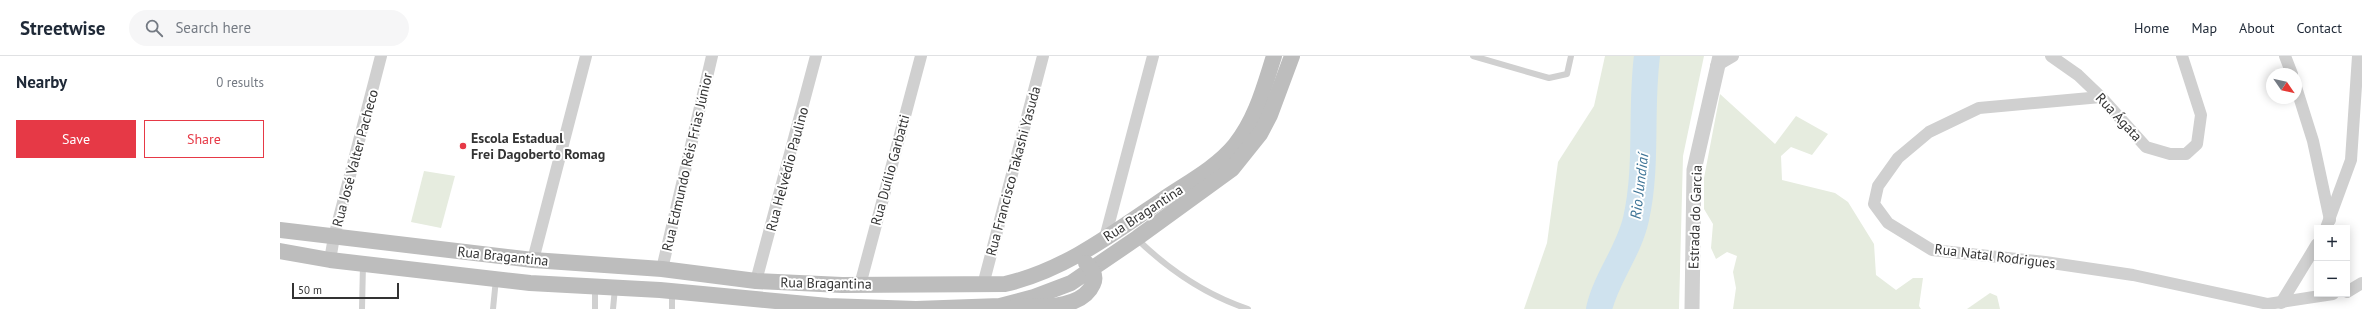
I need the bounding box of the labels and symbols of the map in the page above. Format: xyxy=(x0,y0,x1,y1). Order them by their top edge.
north arrow xyxy=(2266,68,2302,104)
street label: Rua Edmundo Réis Frias Júnior xyxy=(658,71,716,253)
street label: Rua Francisco Takashi Yasuda xyxy=(982,84,1044,258)
street label: Rua José Valter Pacheco xyxy=(328,87,382,229)
street label: Rua Ágata xyxy=(2092,89,2146,145)
street label: Rua Helvédio Paulino xyxy=(762,105,812,233)
street label: Rua Duílio Garbatti xyxy=(867,113,913,227)
place label: Escola Estadual Frei Dagoberto Romag xyxy=(471,129,605,163)
marker: Escola Estadual Frei Dagoberto Romag xyxy=(458,141,468,151)
water label: Rio Jundiaí xyxy=(1626,150,1653,220)
street label: Estrada do Garcia xyxy=(1684,165,1706,269)
street label: Rua Bragantina xyxy=(1100,181,1186,245)
street label: Rua Natal Rodrigues xyxy=(1934,240,2057,272)
street label: Rua Bragantina xyxy=(457,242,549,270)
street label: Rua Bragantina xyxy=(780,273,872,293)
scale bar xyxy=(292,281,399,300)

